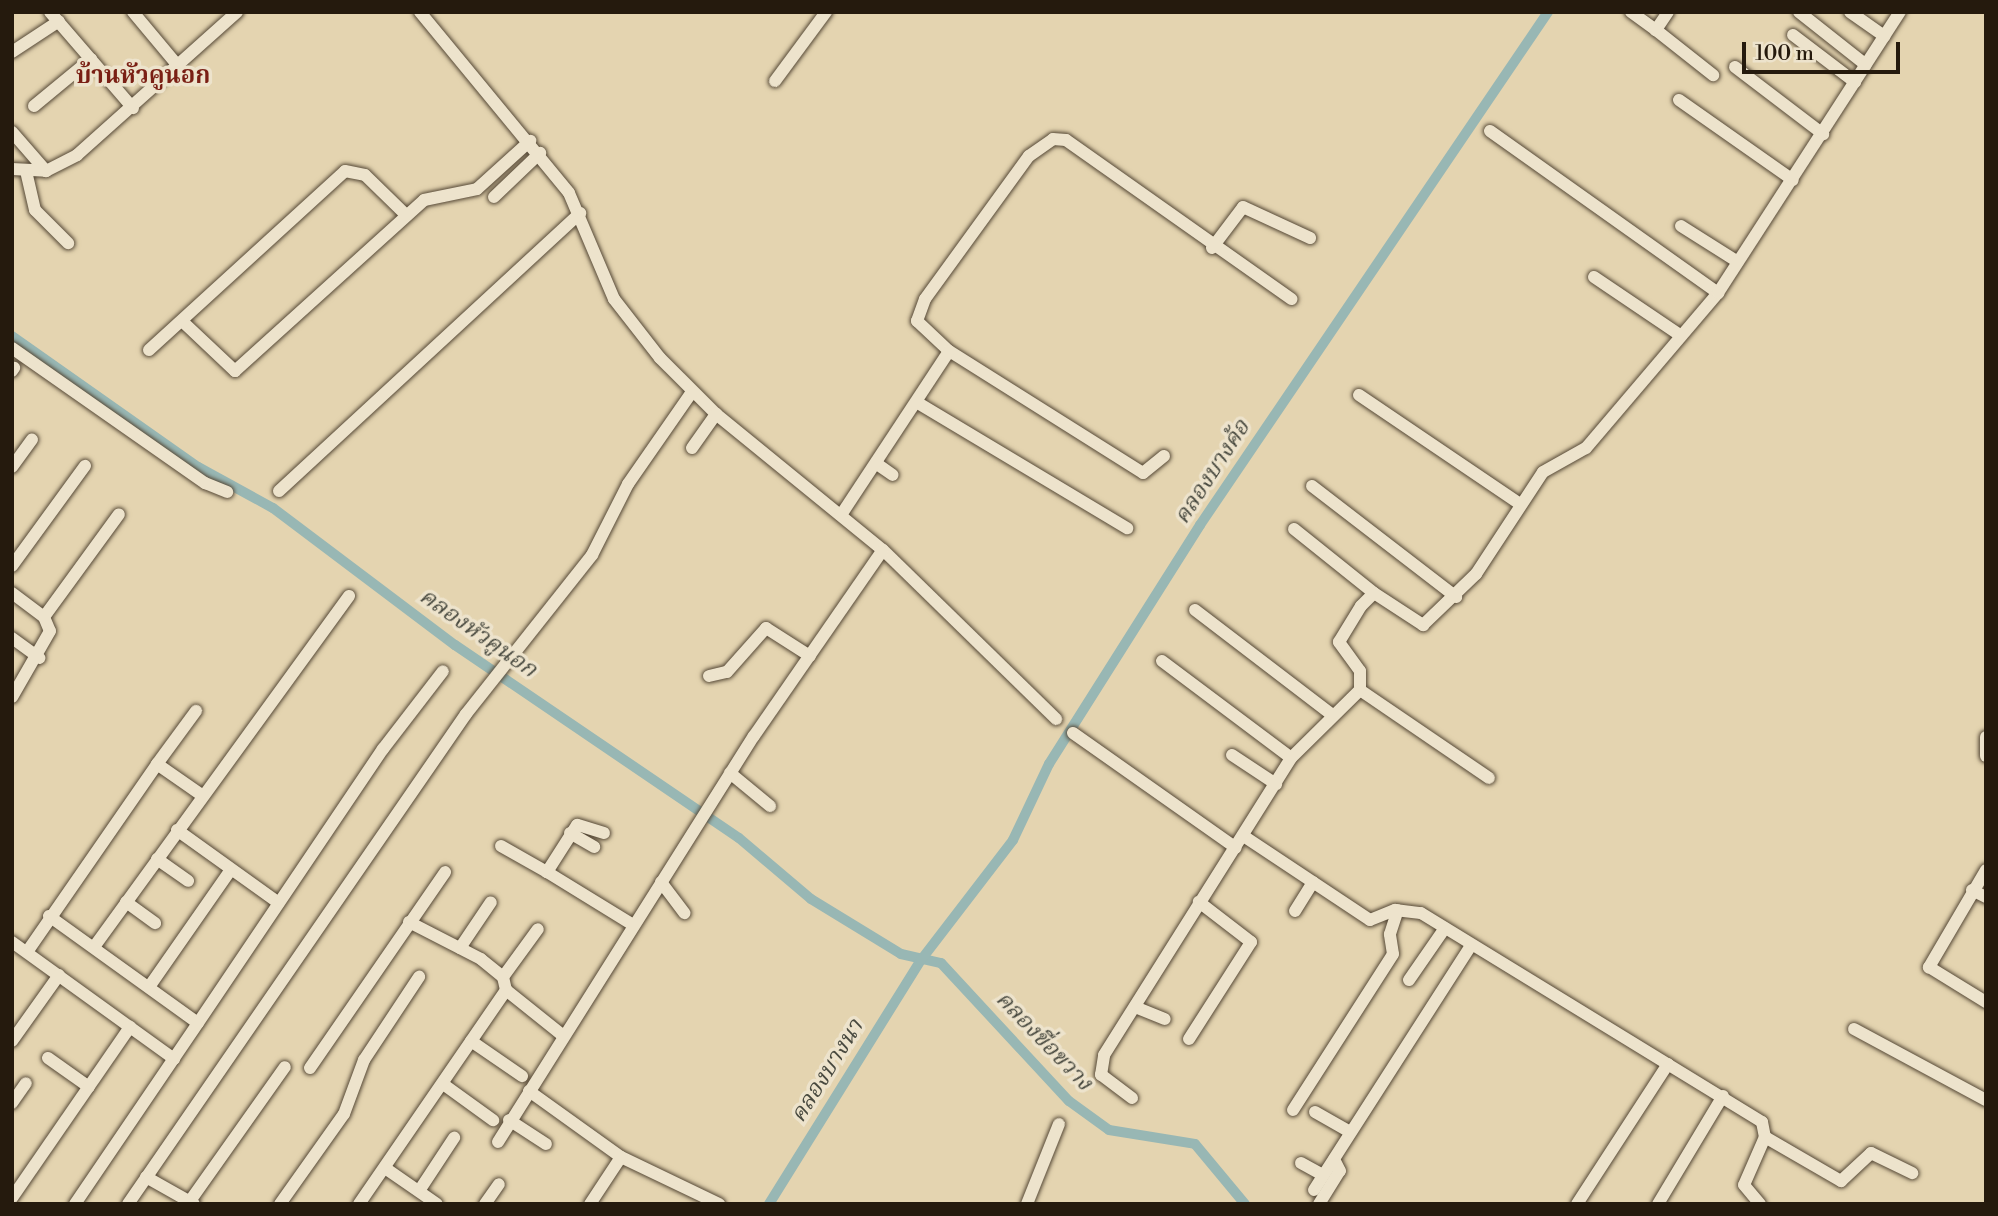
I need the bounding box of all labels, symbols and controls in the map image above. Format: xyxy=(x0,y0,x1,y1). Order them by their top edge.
scale bar xyxy=(1746,28,1904,72)
text: 100 m xyxy=(1755,41,1814,67)
district label: บ้านหัวคูนอก xyxy=(76,63,210,91)
water label: คลองบางค้อ xyxy=(1168,415,1256,529)
water label: คลองหัวคูนอก xyxy=(414,582,542,684)
water label: คลองขื่อขวาง xyxy=(990,986,1098,1096)
water label: คลองบางนา xyxy=(785,1014,869,1128)

